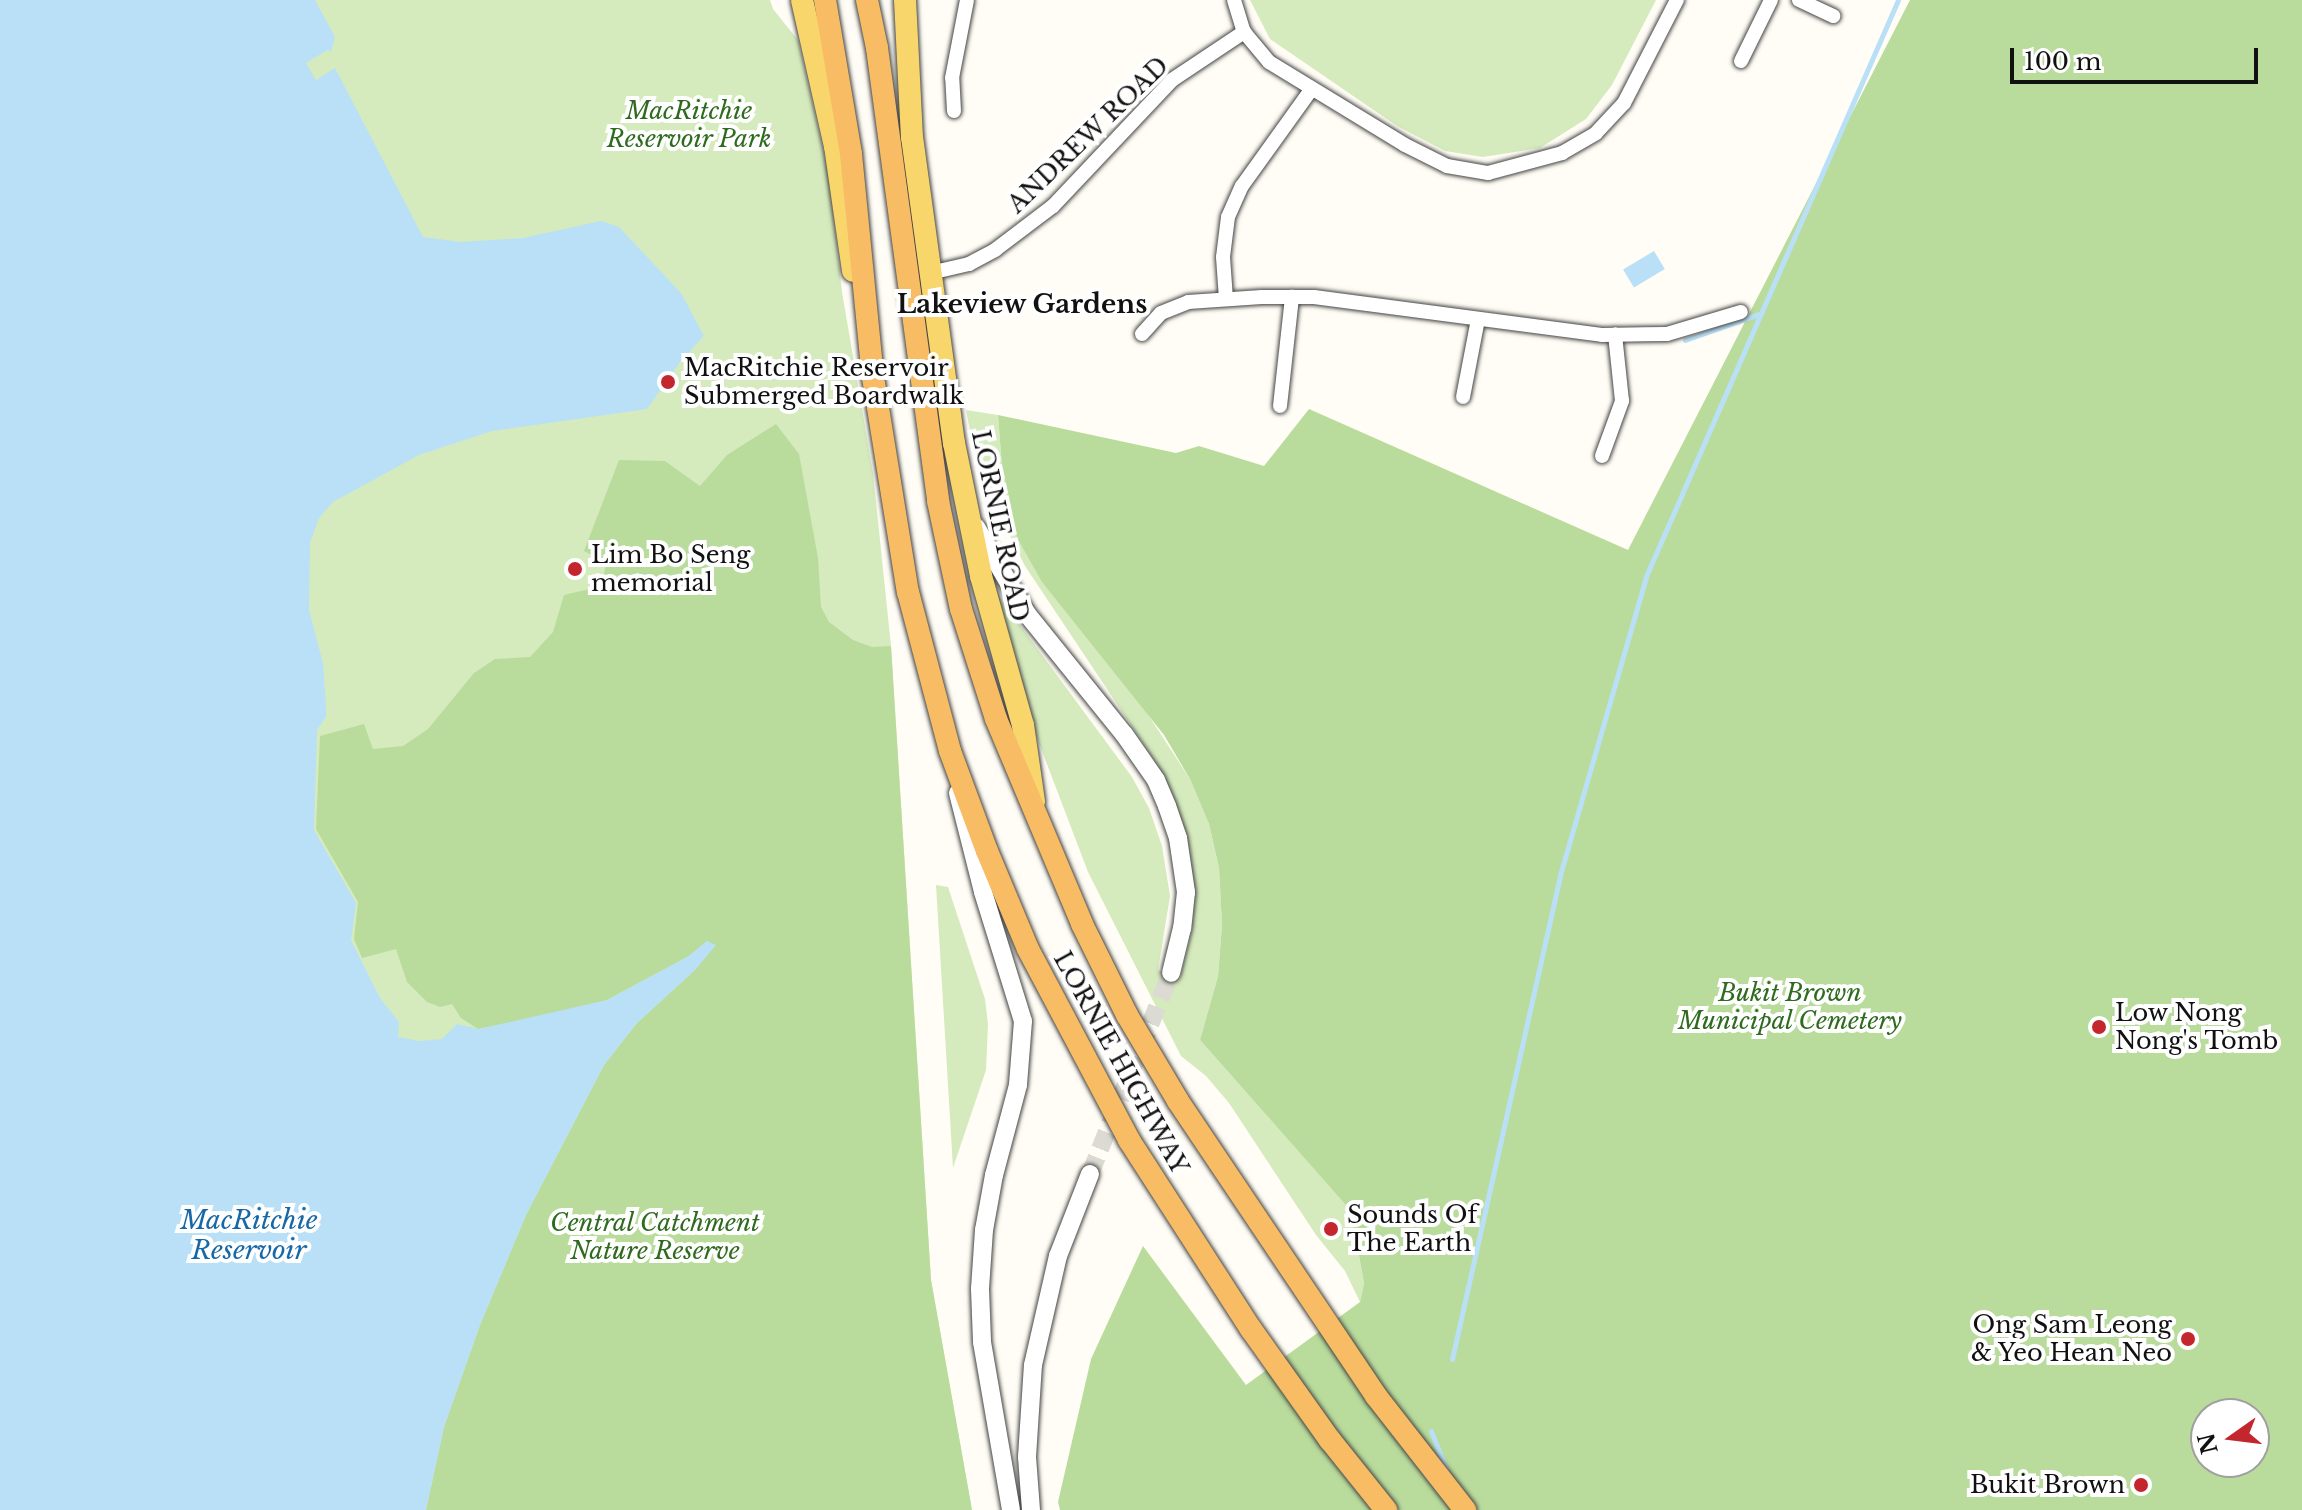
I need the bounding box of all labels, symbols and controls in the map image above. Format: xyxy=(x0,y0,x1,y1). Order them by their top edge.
scale bar xyxy=(2014,32,2262,82)
text: 100 m xyxy=(2024,47,2102,76)
street label: ANDREW ROAD xyxy=(1001,51,1175,219)
park label: MacRitchie Reservoir Park xyxy=(606,97,772,153)
district label: Lakeview Gardens xyxy=(896,289,1148,321)
place label: MacRitchie Reservoir Submerged Boardwalk xyxy=(684,354,964,410)
marker: MacRitchie Reservoir Submerged Boardwalk xyxy=(659,373,677,391)
street label: LORNIE ROAD xyxy=(966,428,1034,624)
place label: Lim Bo Seng memorial xyxy=(591,541,750,597)
marker: Lim Bo Seng memorial xyxy=(566,560,584,578)
street label: LORNIE HIGHWAY xyxy=(1048,946,1194,1180)
park label: Bukit Brown Municipal Cemetery xyxy=(1678,979,1902,1035)
place label: Low Nong Nong's Tomb xyxy=(2115,999,2279,1055)
marker: Low Nong Nong's Tomb xyxy=(2090,1018,2108,1036)
place label: Sounds Of The Earth xyxy=(1347,1201,1477,1257)
water label: MacRitchie Reservoir xyxy=(180,1205,318,1266)
park label: Central Catchment Nature Reserve xyxy=(550,1209,760,1265)
marker: Sounds Of The Earth xyxy=(1322,1220,1340,1238)
place label: Ong Sam Leong & Yeo Hean Neo xyxy=(1970,1311,2172,1367)
marker: Ong Sam Leong & Yeo Hean Neo xyxy=(2179,1330,2197,1348)
north arrow xyxy=(2190,1398,2270,1478)
text: N xyxy=(2193,1430,2224,1457)
place label: Bukit Brown xyxy=(1970,1471,2125,1499)
marker: Bukit Brown xyxy=(2132,1476,2150,1494)

